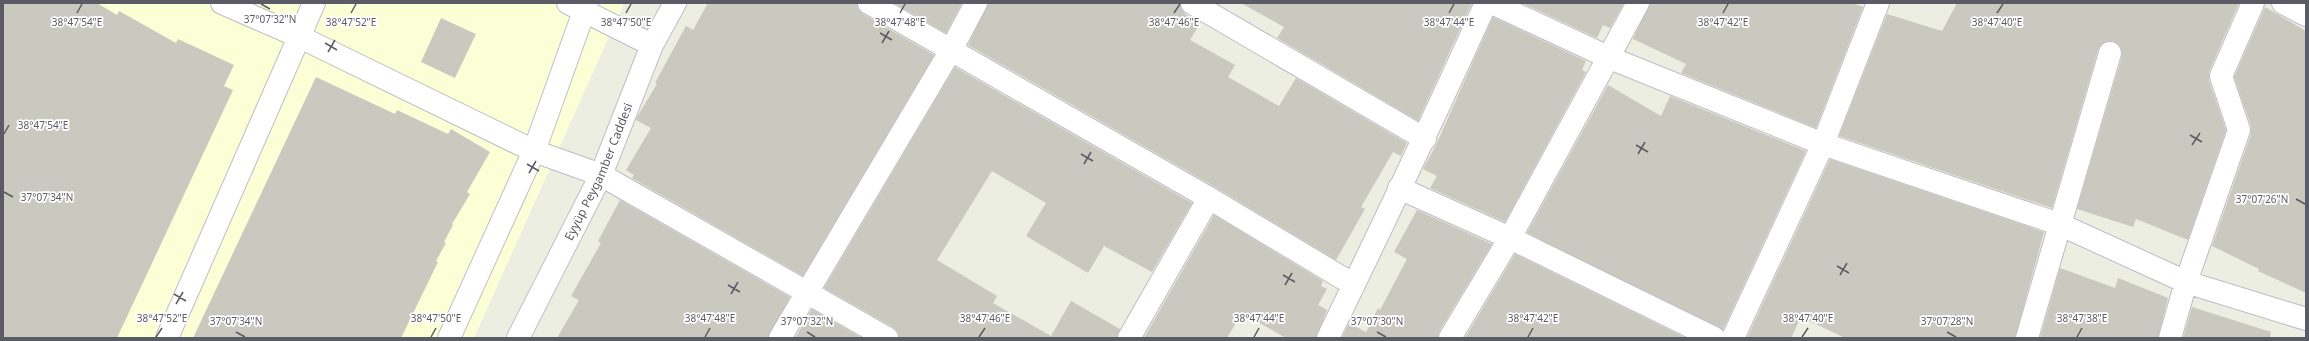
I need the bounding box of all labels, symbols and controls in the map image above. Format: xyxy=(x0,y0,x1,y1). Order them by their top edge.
text: 37°07'32"N xyxy=(244,12,296,26)
text: 38°47'54"E xyxy=(52,15,102,29)
text: 38°47'52"E xyxy=(326,15,376,29)
text: 38°47'50"E xyxy=(601,15,651,29)
text: 38°47'48"E xyxy=(875,15,925,29)
text: 38°47'46"E xyxy=(1149,15,1199,29)
text: 38°47'44"E xyxy=(1424,15,1474,29)
text: 38°47'42"E xyxy=(1698,15,1748,29)
text: 38°47'40"E xyxy=(1972,15,2022,29)
street label: Eyyüp Peygamber Caddesi xyxy=(560,100,636,243)
text: 38°47'54"E xyxy=(18,118,68,132)
text: 37°07'34"N xyxy=(21,190,73,204)
text: 37°07'26"N xyxy=(2236,192,2288,206)
text: 38°47'52"E xyxy=(137,311,187,325)
text: 38°47'50"E xyxy=(411,311,461,325)
text: 38°47'48"E xyxy=(685,311,735,325)
text: 38°47'46"E xyxy=(960,311,1010,325)
text: 38°47'44"E xyxy=(1234,311,1284,325)
text: 38°47'42"E xyxy=(1508,311,1558,325)
text: 38°47'40"E xyxy=(1783,311,1833,325)
text: 38°47'38"E xyxy=(2057,311,2107,325)
text: 37°07'34"N xyxy=(210,314,262,328)
text: 37°07'32"N xyxy=(781,314,833,328)
text: 37°07'30"N xyxy=(1351,314,1403,328)
text: 37°07'28"N xyxy=(1921,314,1973,328)

